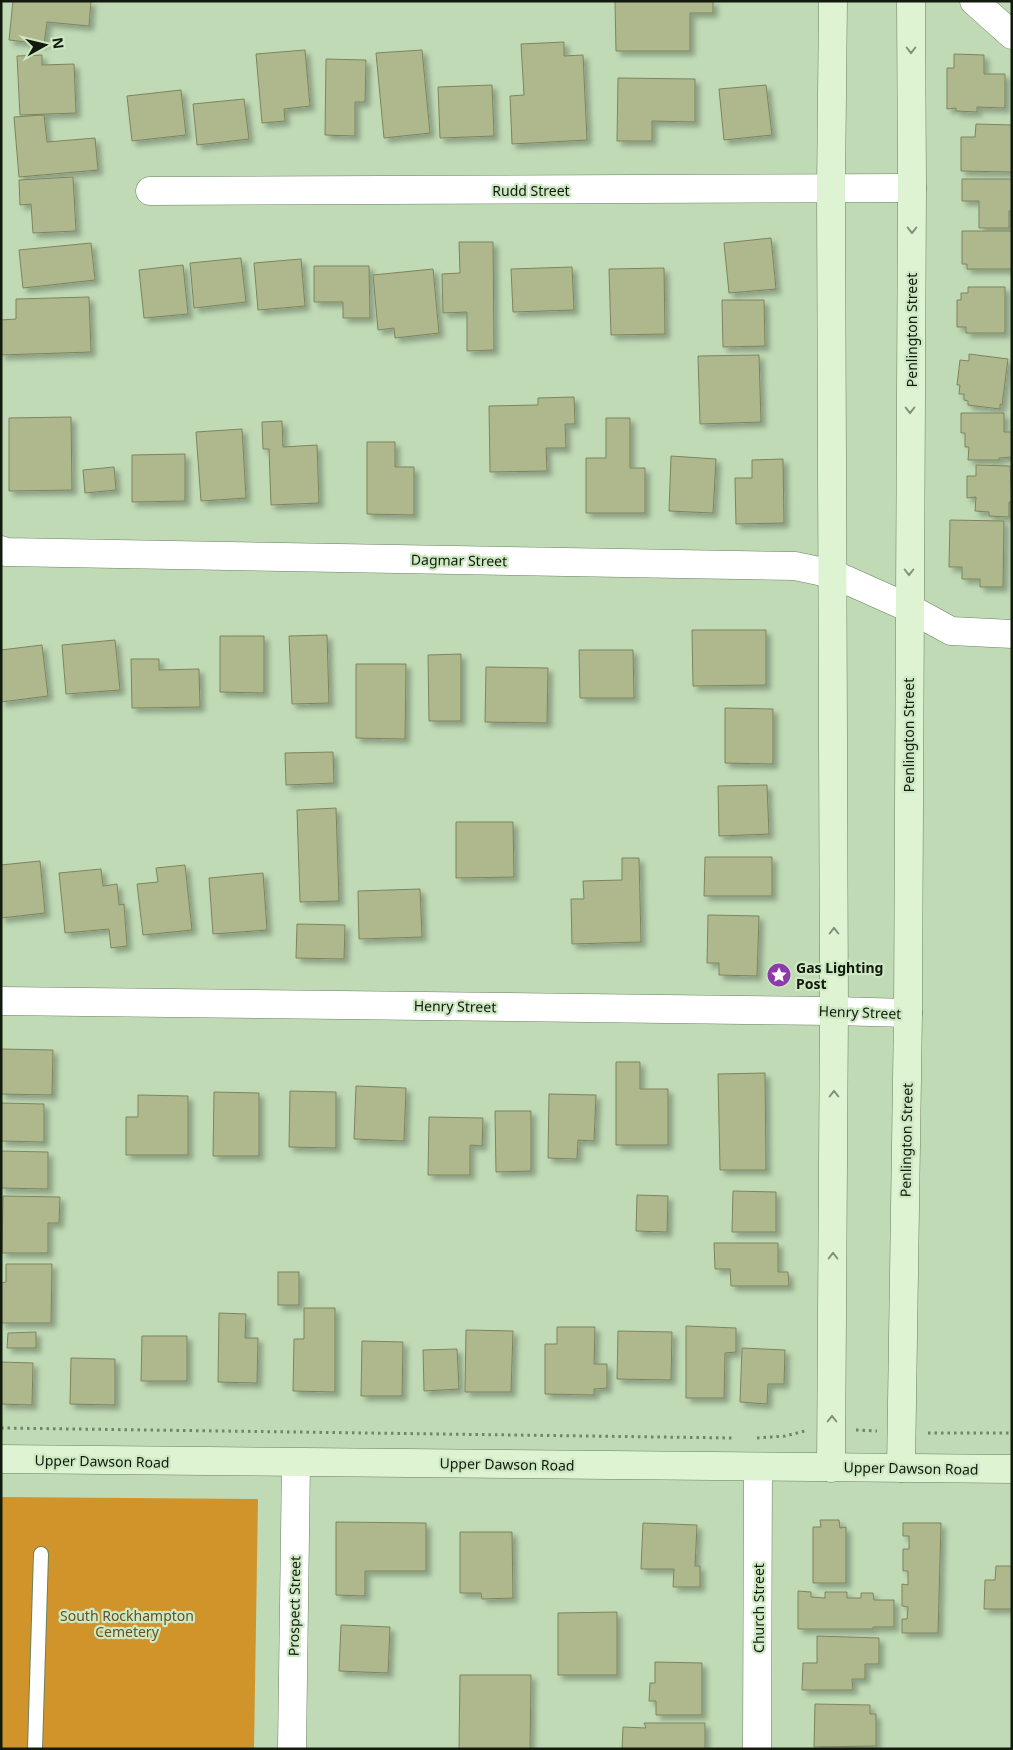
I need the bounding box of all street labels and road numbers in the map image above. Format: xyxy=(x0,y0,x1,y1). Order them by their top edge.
street label: Rudd Street xyxy=(492,181,570,200)
street label: Penlington Street xyxy=(902,273,921,387)
street label: Dagmar Street xyxy=(411,550,507,570)
street label: Penlington Street xyxy=(899,678,918,792)
street label: Henry Street xyxy=(414,996,496,1016)
street label: Henry Street xyxy=(818,1001,902,1023)
street label: Penlington Street xyxy=(896,1083,916,1197)
street label: Upper Dawson Road xyxy=(34,1450,170,1472)
street label: Upper Dawson Road xyxy=(439,1453,575,1475)
street label: Upper Dawson Road xyxy=(843,1457,979,1479)
street label: Prospect Street xyxy=(284,1556,304,1656)
street label: Church Street xyxy=(749,1563,768,1653)

